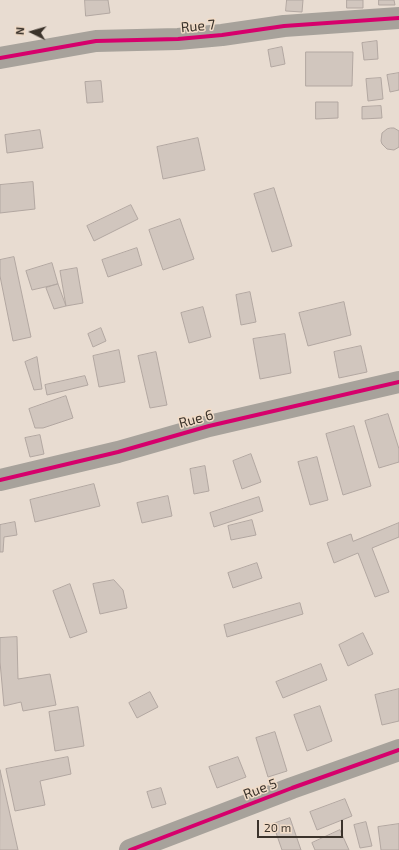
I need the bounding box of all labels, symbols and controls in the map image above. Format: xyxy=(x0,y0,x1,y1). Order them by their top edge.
north arrow xyxy=(12,12,52,52)
street label: Rue 7 xyxy=(180,16,216,36)
text: N xyxy=(13,26,26,35)
street label: Rue 6 xyxy=(177,406,215,432)
street label: Rue 5 xyxy=(241,775,279,803)
scale bar xyxy=(259,812,345,838)
text: 20 m xyxy=(264,820,291,834)

